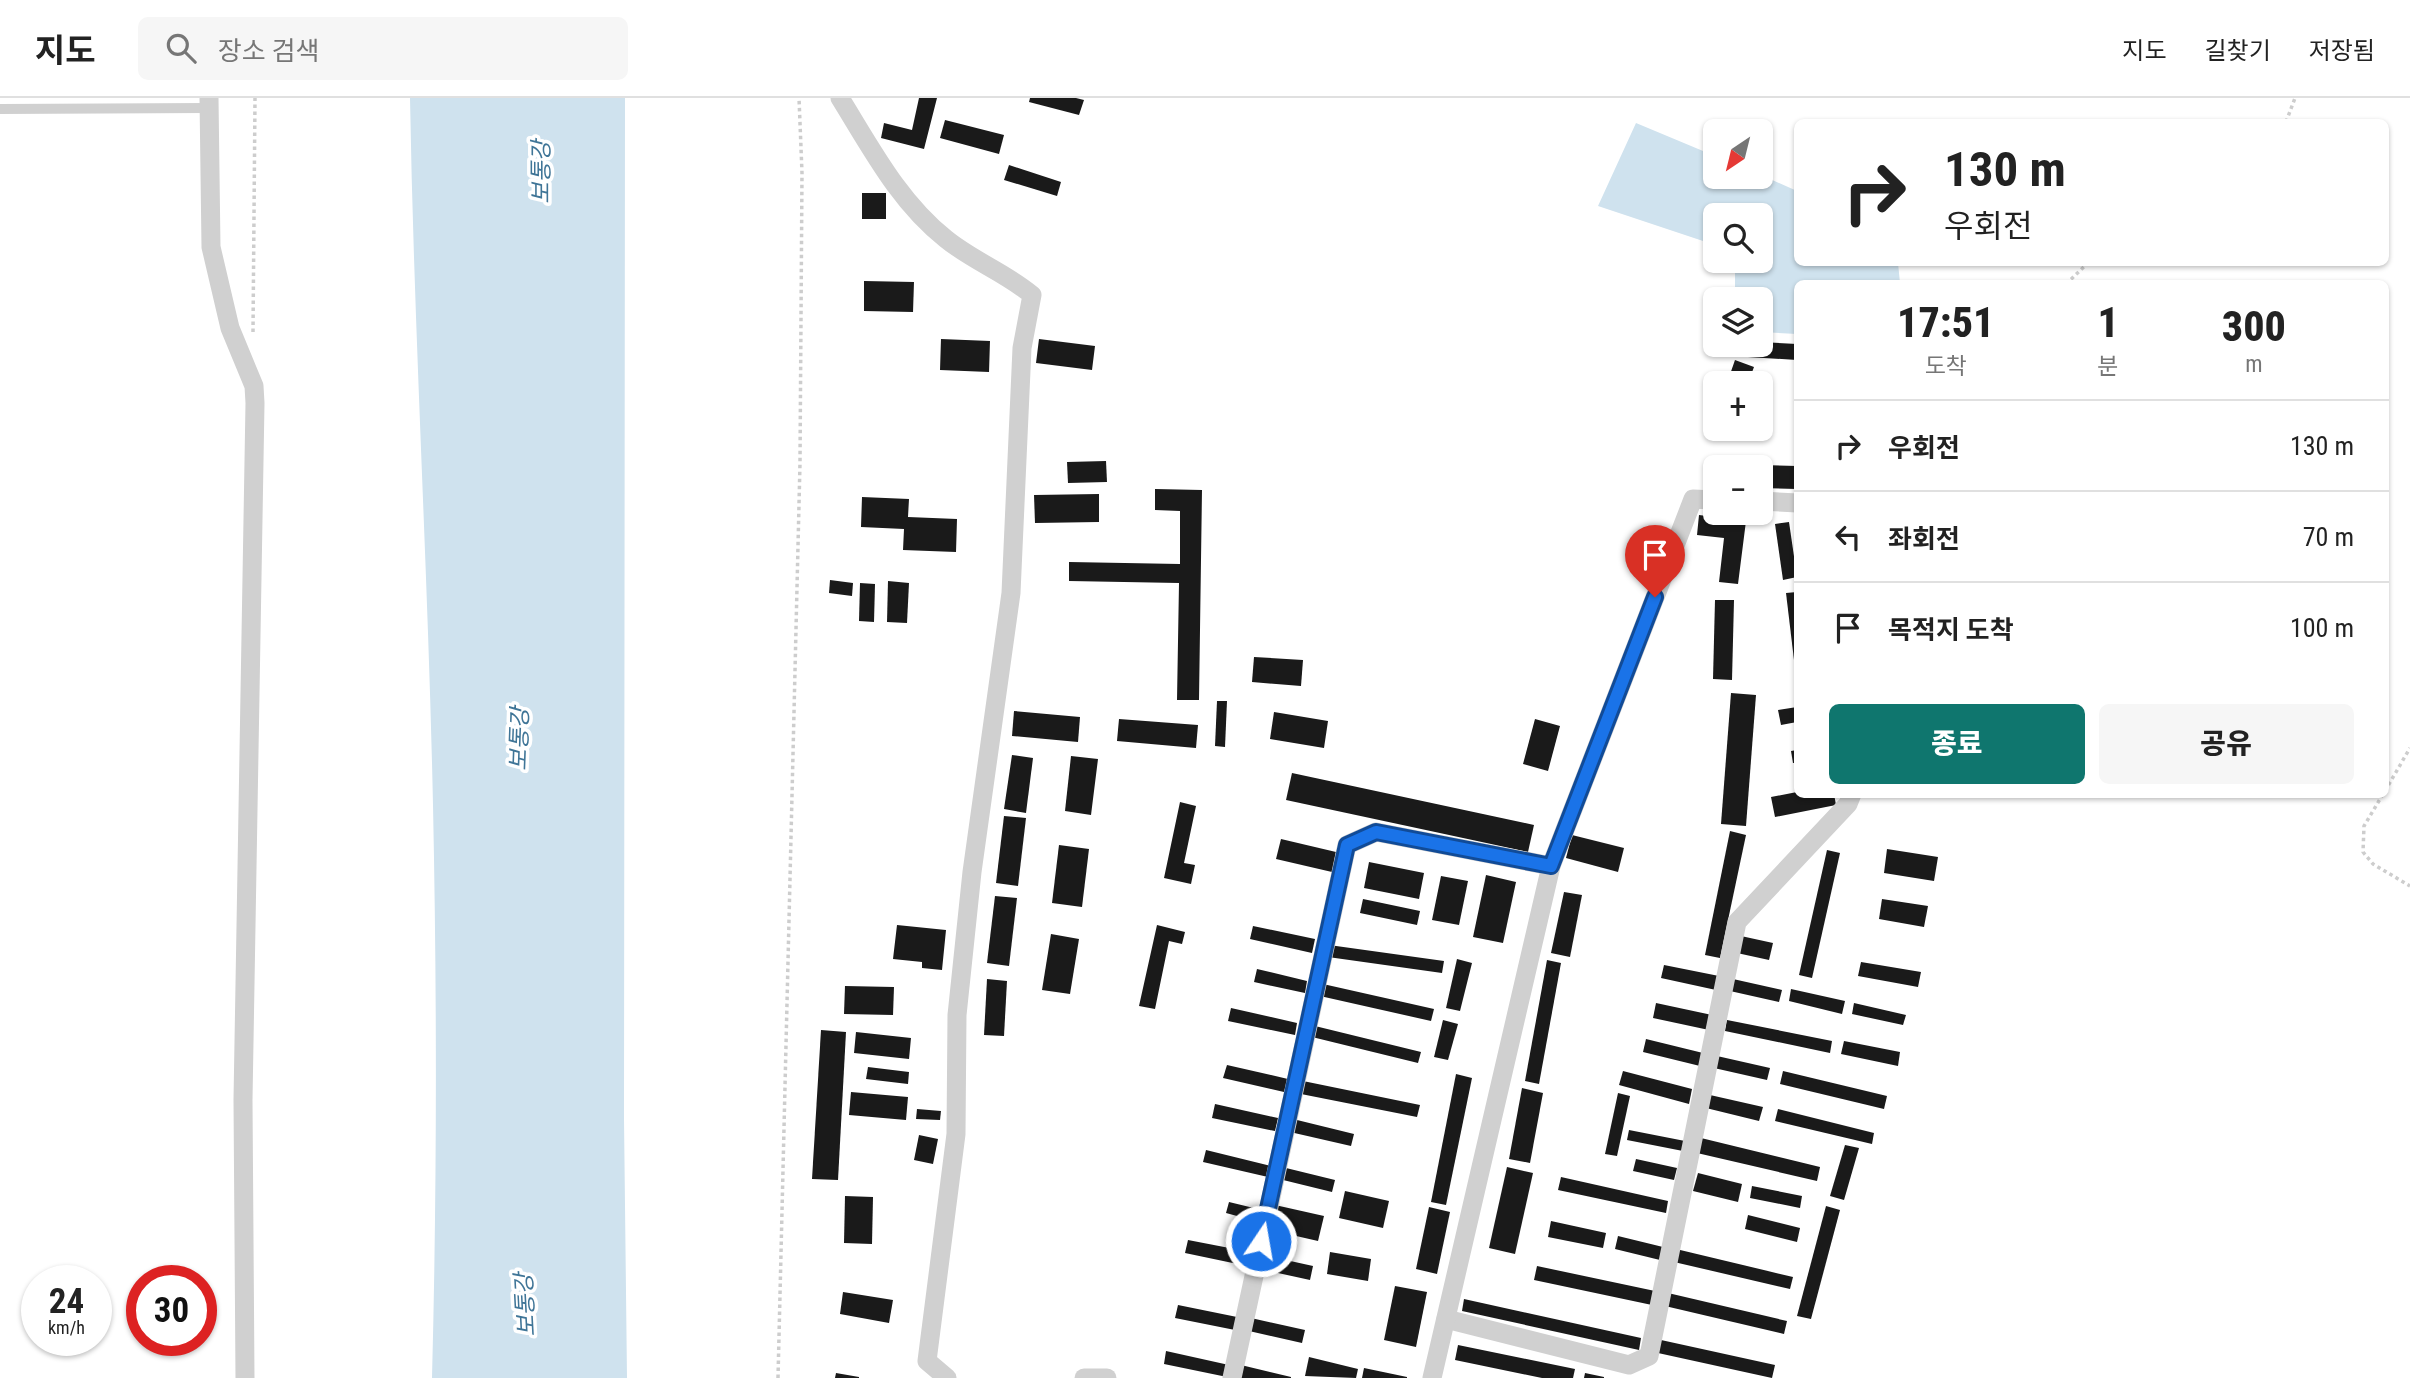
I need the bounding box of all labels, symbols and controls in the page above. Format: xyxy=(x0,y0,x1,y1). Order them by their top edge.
search box xyxy=(138,17,628,80)
icon: search xyxy=(162,29,200,67)
text: 지도 xyxy=(35,31,96,70)
text: 장소 검색 xyxy=(218,36,319,66)
text: 지도 xyxy=(2122,37,2167,65)
text: 길찾기 xyxy=(2205,37,2271,65)
text: 저장됨 xyxy=(2309,37,2375,65)
north arrow xyxy=(1703,119,1773,189)
map controls xyxy=(1703,119,1773,525)
water label: 보통강 xyxy=(528,137,555,204)
text: 130 m xyxy=(1944,141,2066,198)
icon: right xyxy=(1829,147,1920,238)
button: search xyxy=(1703,203,1773,273)
text: 우회전 xyxy=(1944,207,2032,245)
button: layers xyxy=(1703,287,1773,357)
text: 17:51 xyxy=(1897,298,1994,347)
text: 1 xyxy=(2097,298,2119,347)
text: 300 xyxy=(2222,302,2286,351)
text: m xyxy=(2245,351,2263,378)
text: 도착 xyxy=(1925,353,1967,380)
text: 분 xyxy=(2098,353,2119,380)
button: + xyxy=(1703,371,1773,441)
icon: right xyxy=(1829,427,1867,465)
text: 130 m xyxy=(2290,431,2354,461)
text: 우회전 xyxy=(1888,433,1960,463)
button: − xyxy=(1703,455,1773,525)
icon: left xyxy=(1829,518,1867,556)
text: 70 m xyxy=(2303,522,2354,552)
text: 좌회전 xyxy=(1888,524,1960,554)
pin xyxy=(1625,525,1685,597)
icon: arrive xyxy=(1636,536,1674,574)
icon: arrive xyxy=(1829,609,1867,647)
text: 100 m xyxy=(2290,613,2354,643)
text: 목적지 도착 xyxy=(1888,615,2014,645)
water label: 보통강 xyxy=(505,704,534,771)
button: 종료 xyxy=(1829,704,2085,784)
button: 공유 xyxy=(2099,704,2354,784)
position arrow xyxy=(1224,1204,1298,1278)
speed limit sign: 30 xyxy=(126,1265,217,1356)
water label: 보통강 xyxy=(510,1270,541,1337)
text: 24 xyxy=(49,1281,84,1322)
text: km/h xyxy=(48,1317,85,1338)

